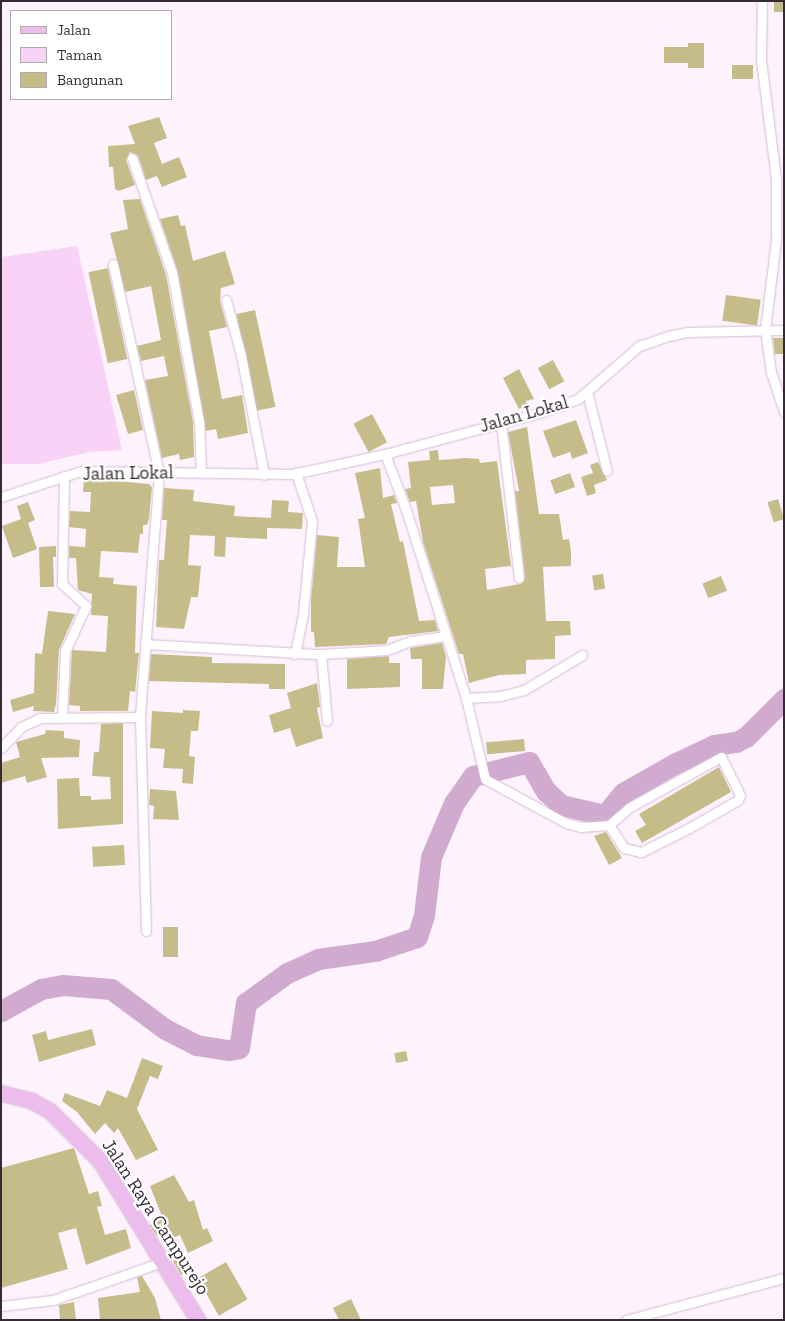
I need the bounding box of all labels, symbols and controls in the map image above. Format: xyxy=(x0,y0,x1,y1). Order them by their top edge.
legend xyxy=(10,10,172,100)
text: Jalan xyxy=(57,21,91,39)
text: Taman xyxy=(57,46,102,64)
text: Bangunan xyxy=(57,71,123,89)
street label: Jalan Lokal xyxy=(477,391,571,437)
street label: Jalan Lokal xyxy=(82,461,174,485)
street label: Jalan Raya Campurejo xyxy=(97,1135,215,1299)

